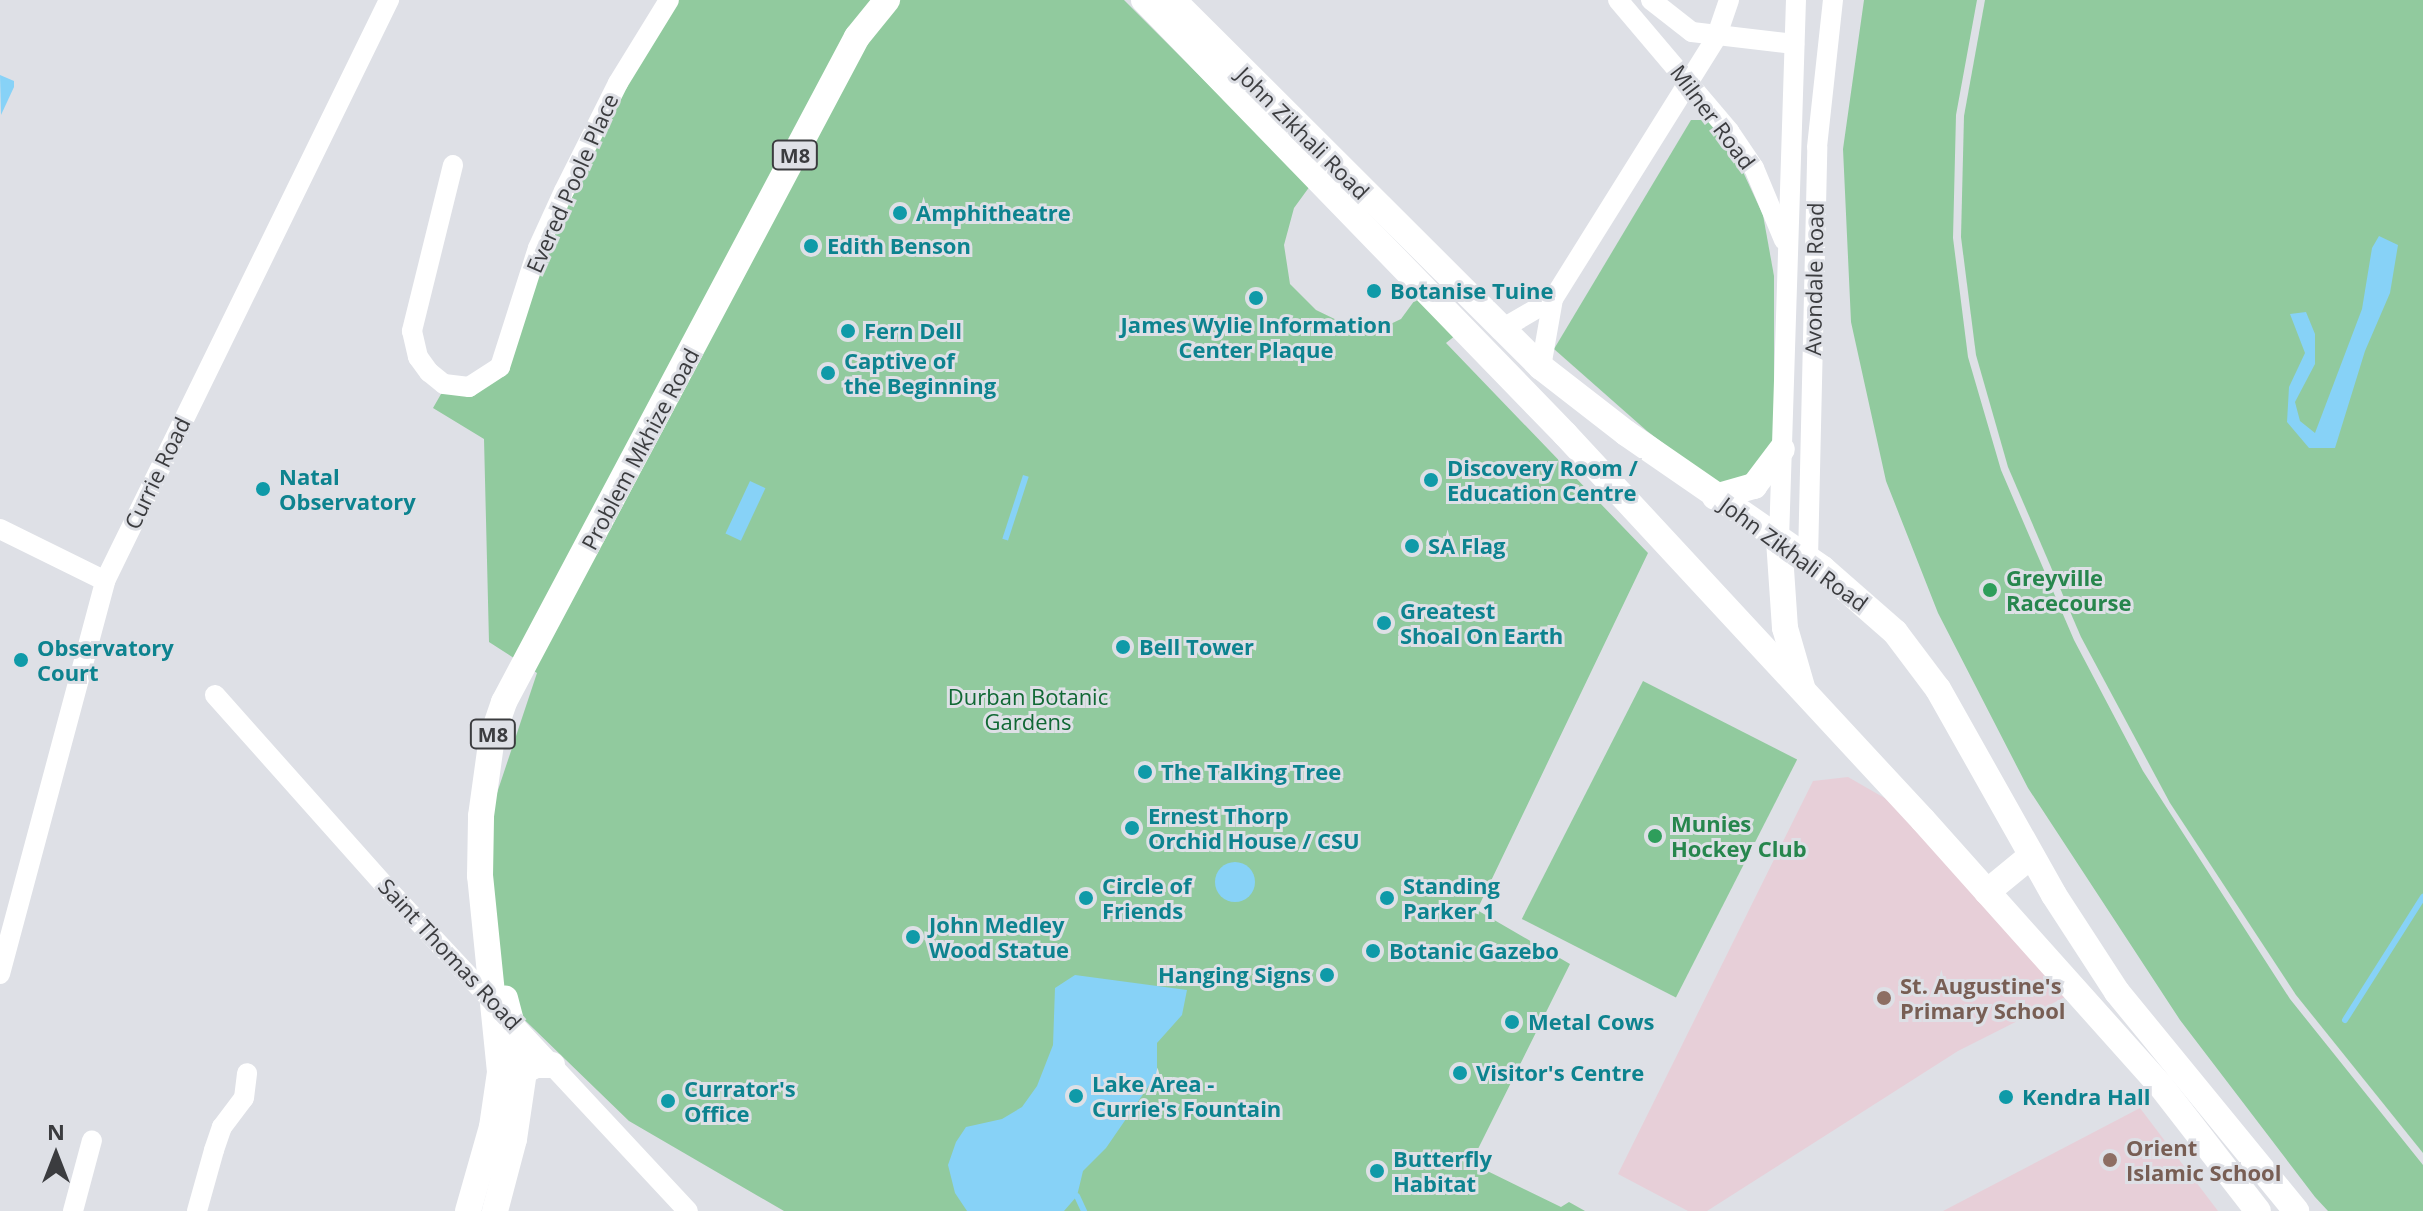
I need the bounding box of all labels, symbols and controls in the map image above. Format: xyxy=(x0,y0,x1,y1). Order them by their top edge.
street label: Milner Road xyxy=(1665,60,1761,174)
street label: John Zikhali Road xyxy=(1231,61,1375,205)
street label: Evered Poole Place xyxy=(521,89,623,277)
road number: M8 xyxy=(771,139,819,171)
place label: Amphitheatre xyxy=(916,200,1071,226)
street label: Avondale Road xyxy=(1799,202,1829,356)
marker: Amphitheatre xyxy=(891,204,909,222)
place label: Edith Benson xyxy=(827,233,971,259)
marker: Edith Benson xyxy=(802,237,820,255)
place label: Botanise Tuine xyxy=(1390,278,1553,304)
marker: Botanise Tuine xyxy=(1365,282,1383,300)
marker: James Wylie Information Center Plaque xyxy=(1247,289,1265,307)
place label: James Wylie Information Center Plaque xyxy=(1121,311,1391,362)
place label: Fern Dell xyxy=(864,318,962,344)
marker: Fern Dell xyxy=(839,322,857,340)
street label: Problem Mkhize Road xyxy=(576,344,704,554)
place label: Captive of the Beginning xyxy=(844,347,996,398)
marker: Captive of the Beginning xyxy=(819,364,837,382)
street label: Currie Road xyxy=(119,413,195,533)
place label: Discovery Room / Education Centre xyxy=(1447,454,1638,506)
place label: Natal Observatory xyxy=(279,463,416,514)
marker: Discovery Room / Education Centre xyxy=(1422,471,1440,489)
marker: Natal Observatory xyxy=(254,480,272,498)
street label: John Zikhali Road xyxy=(1715,491,1873,617)
place label: SA Flag xyxy=(1428,533,1506,559)
marker: SA Flag xyxy=(1403,537,1421,555)
place label: Greyville Racecourse xyxy=(2006,564,2131,616)
marker: Greyville Racecourse xyxy=(1981,581,1999,599)
place label: Greatest Shoal On Earth xyxy=(1400,597,1563,648)
marker: Greatest Shoal On Earth xyxy=(1375,614,1393,632)
place label: Observatory Court xyxy=(37,634,174,686)
place label: Bell Tower xyxy=(1139,634,1254,660)
marker: Bell Tower xyxy=(1114,638,1132,656)
marker: Observatory Court xyxy=(12,651,30,669)
park label: Durban Botanic Gardens xyxy=(948,683,1108,734)
road number: M8 xyxy=(469,718,517,750)
place label: The Talking Tree xyxy=(1161,759,1341,785)
marker: The Talking Tree xyxy=(1136,763,1154,781)
place label: Ernest Thorp Orchid House / CSU xyxy=(1148,802,1360,854)
place label: Munies Hockey Club xyxy=(1671,810,1807,862)
marker: Ernest Thorp Orchid House / CSU xyxy=(1123,819,1141,837)
marker: Munies Hockey Club xyxy=(1646,827,1664,845)
place label: Circle of Friends xyxy=(1102,872,1192,924)
place label: Standing Parker 1 xyxy=(1403,872,1500,924)
street label: Saint Thomas Road xyxy=(373,873,527,1035)
marker: Circle of Friends xyxy=(1077,889,1095,907)
marker: Standing Parker 1 xyxy=(1378,889,1396,907)
place label: John Medley Wood Statue xyxy=(929,911,1069,962)
marker: John Medley Wood Statue xyxy=(904,928,922,946)
place label: Botanic Gazebo xyxy=(1389,938,1559,964)
marker: Botanic Gazebo xyxy=(1364,942,1382,960)
place label: Hanging Signs xyxy=(1158,962,1311,988)
marker: Hanging Signs xyxy=(1318,966,1336,984)
place label: St. Augustine's Primary School xyxy=(1900,972,2065,1024)
marker: St. Augustine's Primary School xyxy=(1875,989,1893,1007)
place label: Metal Cows xyxy=(1528,1009,1654,1035)
marker: Metal Cows xyxy=(1503,1013,1521,1031)
place label: Visitor's Centre xyxy=(1476,1060,1644,1086)
marker: Visitor's Centre xyxy=(1451,1064,1469,1082)
place label: Lake Area - Currie's Fountain xyxy=(1092,1070,1281,1122)
place label: Currator's Office xyxy=(684,1075,796,1126)
place label: Kendra Hall xyxy=(2022,1084,2151,1110)
marker: Lake Area - Currie's Fountain xyxy=(1067,1087,1085,1105)
marker: Kendra Hall xyxy=(1997,1088,2015,1106)
marker: Currator's Office xyxy=(659,1092,677,1110)
north arrow xyxy=(16,1115,96,1195)
text: N xyxy=(47,1116,65,1146)
place label: Orient Islamic School xyxy=(2126,1134,2281,1186)
place label: Butterfly Habitat xyxy=(1393,1145,1492,1196)
marker: Orient Islamic School xyxy=(2101,1151,2119,1169)
marker: Butterfly Habitat xyxy=(1368,1162,1386,1180)

